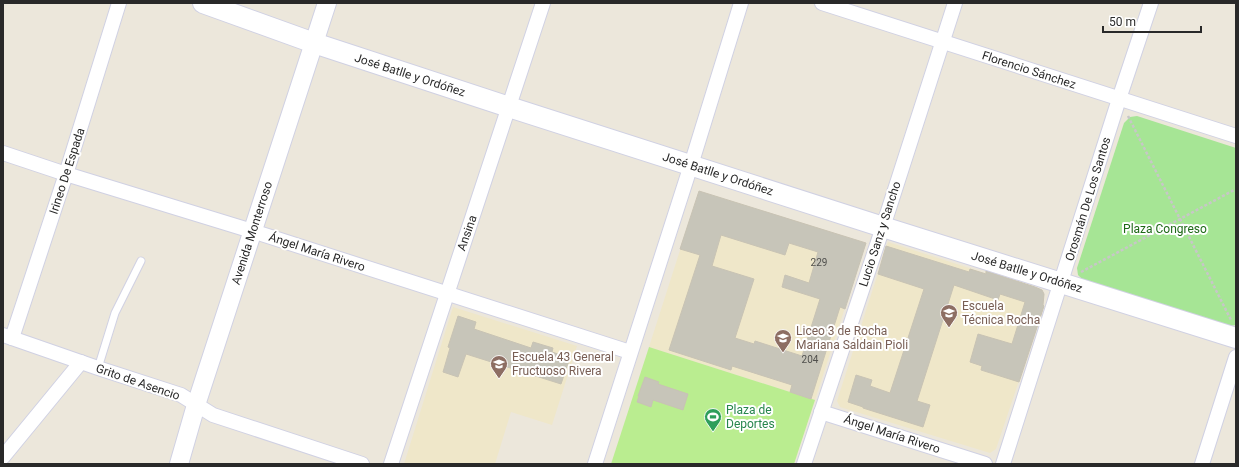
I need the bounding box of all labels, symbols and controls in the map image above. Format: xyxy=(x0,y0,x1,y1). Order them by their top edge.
scale bar xyxy=(1103,8,1201,34)
text: 50 m xyxy=(1109,15,1136,29)
street label: Florencio Sánchez xyxy=(980,48,1078,92)
street label: José Batlle y Ordóñez xyxy=(353,50,467,100)
street label: Irineo De Espada xyxy=(46,126,88,216)
street label: Orosmán De Los Santos xyxy=(1062,135,1114,263)
street label: José Batlle y Ordóñez xyxy=(661,149,775,199)
street label: Avenida Monterroso xyxy=(229,180,275,286)
street label: Lucio Sanz y Sancho xyxy=(856,180,904,288)
street label: Ansina xyxy=(454,213,480,253)
park label: Plaza Congreso xyxy=(1123,222,1207,236)
street label: Ángel María Rivero xyxy=(267,229,367,274)
street label: José Batlle y Ordóñez xyxy=(970,248,1084,296)
house number: 229 xyxy=(811,257,827,268)
place label: Escuela Técnica Rocha xyxy=(962,299,1040,327)
school or university icon: Escuela Técnica Rocha xyxy=(939,303,959,328)
place label: Liceo 3 de Rocha Mariana Saldain Pioli xyxy=(796,324,908,352)
school or university icon: Liceo 3 de Rocha Mariana Saldain Pioli xyxy=(773,328,793,353)
place label: Escuela 43 General Fructuoso Rivera xyxy=(512,350,614,378)
school or university icon: Escuela 43 General Fructuoso Rivera xyxy=(489,354,509,379)
house number: 204 xyxy=(802,354,819,365)
street label: Grito de Asencio xyxy=(94,361,182,403)
place label: Plaza de Deportes xyxy=(726,403,775,431)
sports icon: Plaza de Deportes xyxy=(703,407,723,432)
street label: Ángel María Rivero xyxy=(842,411,942,456)

